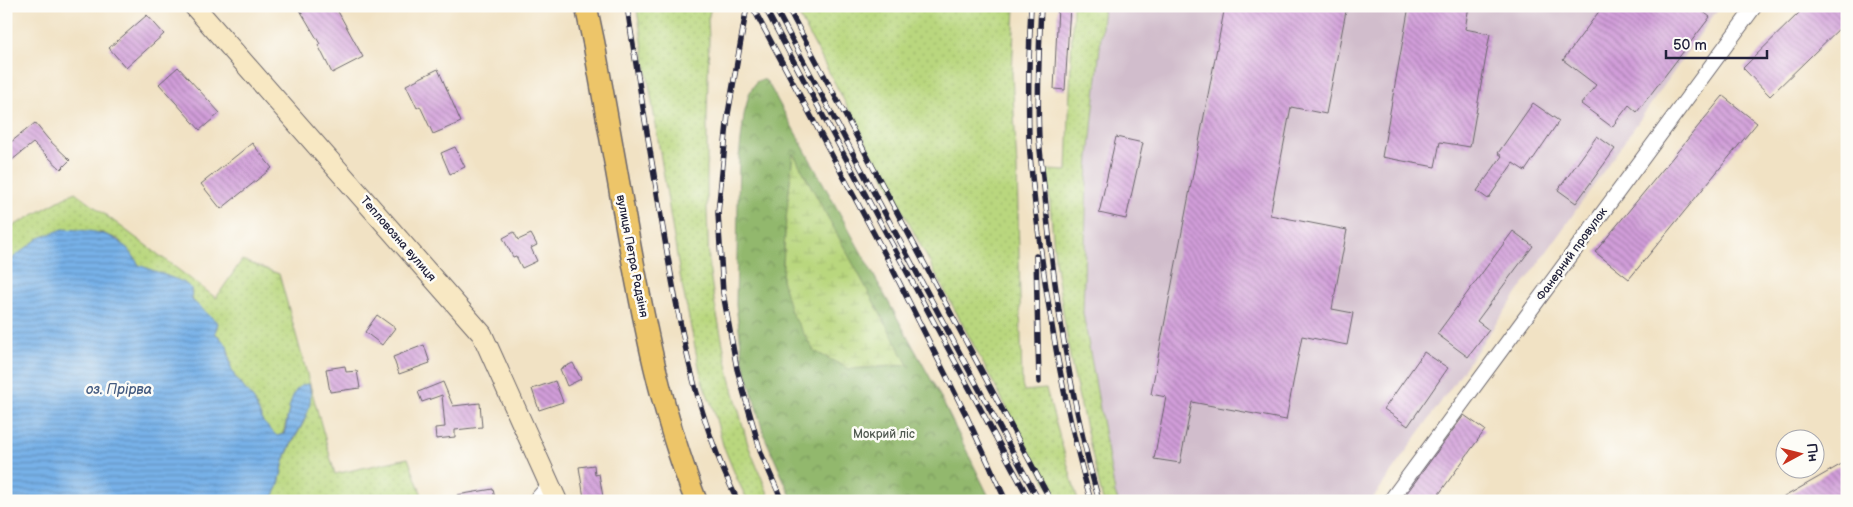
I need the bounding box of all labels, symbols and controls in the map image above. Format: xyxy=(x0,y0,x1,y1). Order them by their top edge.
scale bar xyxy=(1666,28,1767,60)
text: 50 m xyxy=(1673,36,1707,55)
street label: Тепловозна вулиця xyxy=(357,193,439,285)
street label: вулиця Петра Радзіня xyxy=(613,193,651,319)
street label: Фанерний провулок xyxy=(1533,204,1611,303)
water label: оз. Прірва xyxy=(86,381,152,398)
park label: Мокрий ліс xyxy=(853,427,915,442)
north arrow xyxy=(1776,430,1826,480)
text: Пн xyxy=(1803,442,1822,463)

